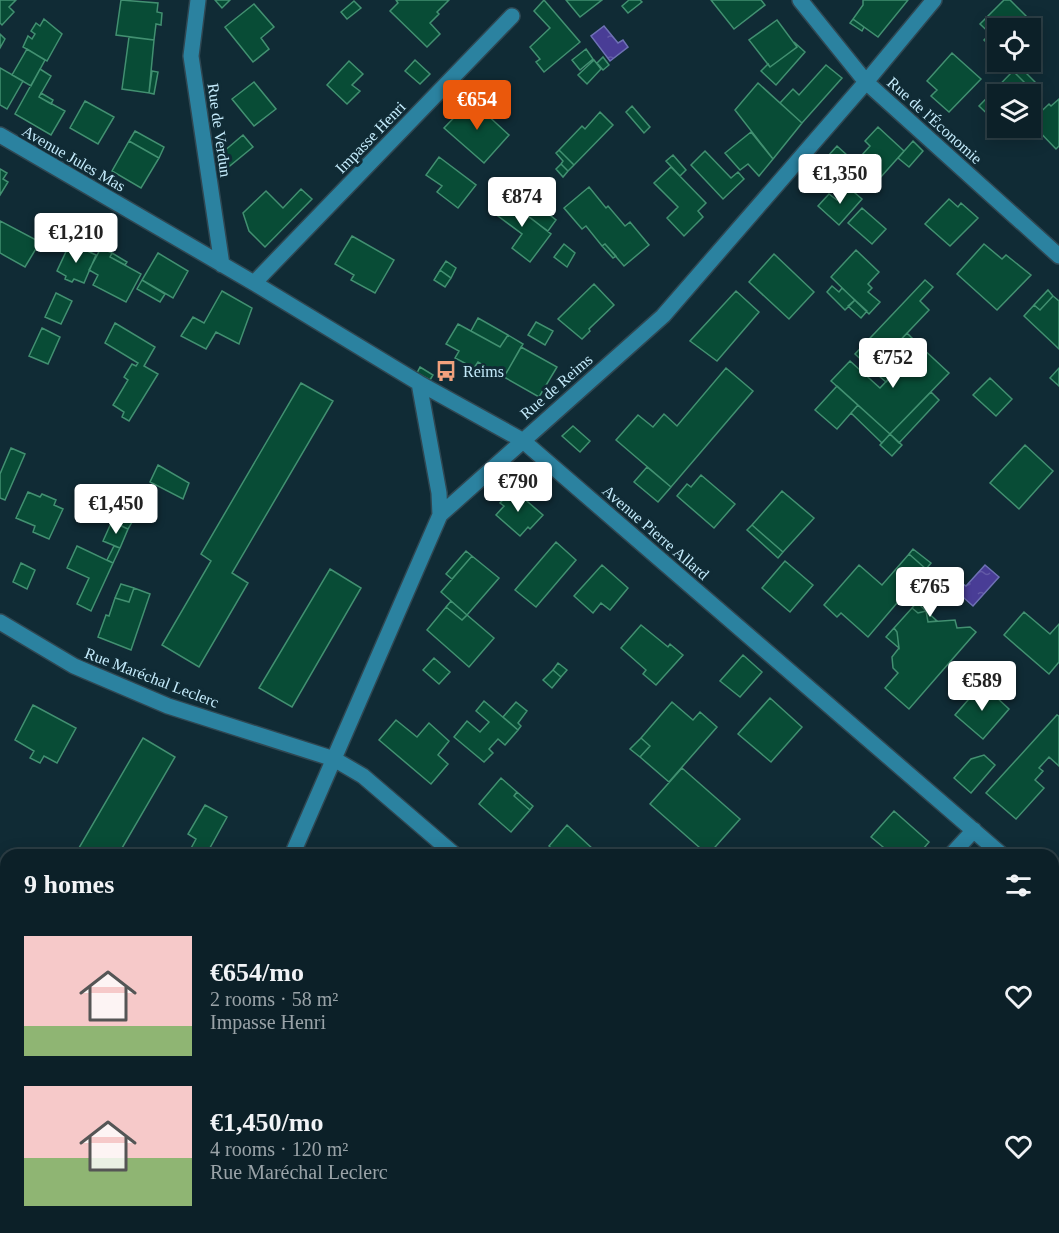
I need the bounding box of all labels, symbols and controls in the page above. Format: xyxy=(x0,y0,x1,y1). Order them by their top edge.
map controls xyxy=(987,18,1041,138)
button: locate xyxy=(987,18,1041,72)
street label: Rue de l'Économie xyxy=(884,73,986,167)
pin: €654 xyxy=(441,80,513,131)
street label: Rue de Verdun xyxy=(204,82,235,178)
button: layers xyxy=(987,84,1041,138)
text: €654 xyxy=(457,88,497,110)
street label: Impasse Henri xyxy=(332,98,410,177)
street label: Avenue Jules Mas xyxy=(19,122,128,195)
pin: €1,350 xyxy=(791,154,889,205)
text: €1,350 xyxy=(813,162,868,184)
pin: €874 xyxy=(486,177,558,228)
text: €874 xyxy=(502,185,542,207)
pin: €1,210 xyxy=(27,213,125,264)
text: €1,210 xyxy=(49,221,104,243)
pin: €752 xyxy=(857,338,929,389)
text: €752 xyxy=(873,346,913,368)
street label: Rue de Reims xyxy=(517,351,596,422)
bus stop icon: Reims xyxy=(434,359,458,383)
place label: Reims xyxy=(463,363,504,380)
pin: €790 xyxy=(482,462,554,513)
text: €790 xyxy=(498,470,538,492)
street label: Avenue Pierre Allard xyxy=(599,482,712,583)
pin: €1,450 xyxy=(67,484,165,535)
text: €1,450 xyxy=(89,492,144,514)
pin: €765 xyxy=(894,567,966,618)
text: €765 xyxy=(910,575,950,597)
street label: Rue Maréchal Leclerc xyxy=(82,644,221,711)
pin: €589 xyxy=(946,661,1018,712)
text: €589 xyxy=(962,669,1002,691)
icon: filters xyxy=(1002,869,1035,902)
text: 9 homes xyxy=(24,870,114,899)
text: €654/mo xyxy=(210,958,304,987)
icon: home xyxy=(72,960,144,1032)
icon: heart xyxy=(1002,980,1035,1013)
text: 2 rooms · 58 m² xyxy=(210,988,338,1010)
text: Impasse Henri xyxy=(210,1011,326,1033)
text: €1,450/mo xyxy=(210,1108,323,1137)
icon: home xyxy=(72,1110,144,1182)
icon: heart xyxy=(1002,1130,1035,1163)
text: 4 rooms · 120 m² xyxy=(210,1138,348,1160)
text: Rue Maréchal Leclerc xyxy=(210,1161,388,1183)

